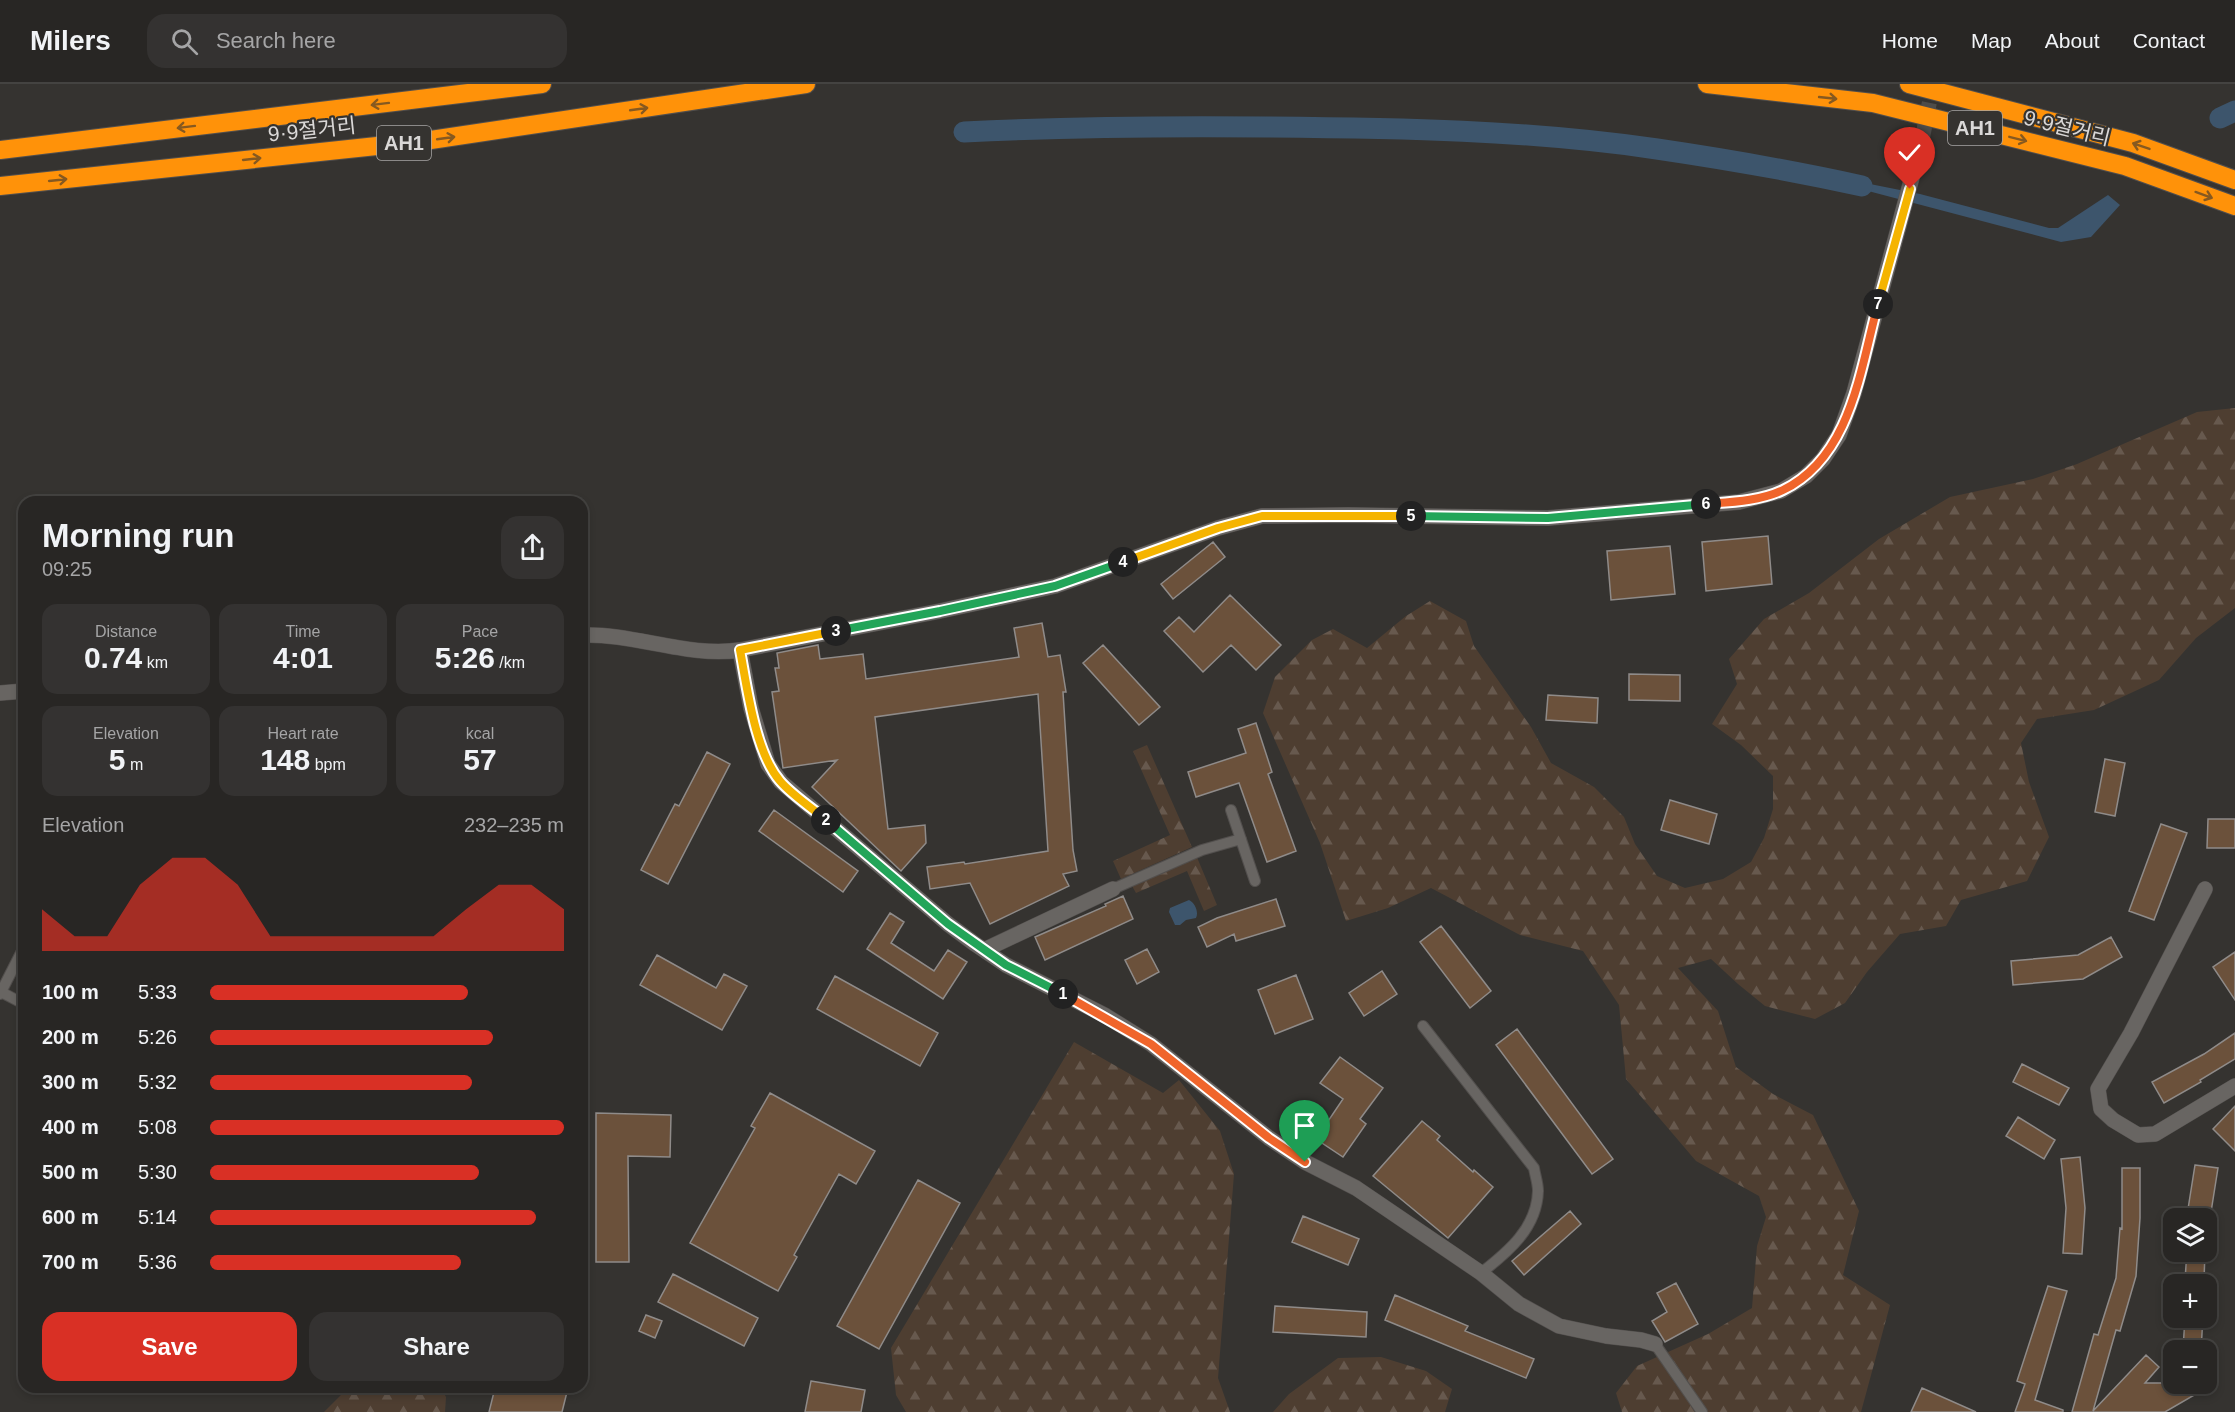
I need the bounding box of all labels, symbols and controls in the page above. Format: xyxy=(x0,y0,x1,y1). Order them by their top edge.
search box xyxy=(147,14,567,68)
text: Milers xyxy=(30,25,111,56)
icon: search xyxy=(168,25,201,58)
text: Search here xyxy=(216,28,336,53)
text: Home xyxy=(1882,29,1938,52)
text: Map xyxy=(1971,29,2012,52)
text: About xyxy=(2045,29,2100,52)
text: Contact xyxy=(2133,29,2205,52)
one-way arrow xyxy=(1817,92,1837,103)
one-way arrow xyxy=(370,98,390,109)
one-way arrow xyxy=(628,103,648,114)
street label: 9·9절거리 xyxy=(2021,106,2113,149)
road number: AH1 xyxy=(1948,111,2002,145)
street label: 9·9절거리 xyxy=(267,113,357,146)
one-way arrow xyxy=(177,122,196,133)
road number: AH1 xyxy=(377,126,431,160)
pin xyxy=(1884,127,1935,189)
one-way arrow xyxy=(435,132,455,143)
one-way arrow xyxy=(2008,134,2027,145)
icon: check xyxy=(1893,136,1926,169)
one-way arrow xyxy=(2132,139,2150,150)
one-way arrow xyxy=(242,153,262,164)
one-way arrow xyxy=(48,174,68,185)
one-way arrow xyxy=(2194,190,2213,201)
pin: 7 xyxy=(1863,289,1893,319)
text: 7 xyxy=(1874,295,1882,312)
pin: 6 xyxy=(1691,489,1721,519)
text: 6 xyxy=(1702,495,1710,512)
pin: 5 xyxy=(1396,501,1426,531)
text: 5 xyxy=(1407,507,1415,524)
button: share xyxy=(501,516,564,579)
text: Morning run xyxy=(42,517,234,554)
pin: 4 xyxy=(1108,547,1138,577)
text: 4 xyxy=(1119,553,1127,570)
text: 09:25 xyxy=(42,558,92,580)
pin: 3 xyxy=(821,616,851,646)
text: 3 xyxy=(832,622,840,639)
text: Distance xyxy=(95,623,157,640)
text: Time xyxy=(286,623,320,640)
text: Pace xyxy=(462,623,498,640)
text: 0.74 xyxy=(84,641,142,674)
text: 4:01 xyxy=(273,641,333,674)
text: 5:26 xyxy=(435,641,495,674)
text: km xyxy=(142,654,168,671)
text: /km xyxy=(495,654,525,671)
text: Elevation xyxy=(93,725,159,742)
text: Heart rate xyxy=(267,725,339,742)
text: kcal xyxy=(466,725,494,742)
text: 5 xyxy=(109,743,125,776)
text: 148 xyxy=(260,743,310,776)
text: 57 xyxy=(463,743,497,776)
text: m xyxy=(125,756,143,773)
text: bpm xyxy=(310,756,346,773)
pin: 2 xyxy=(811,805,841,835)
text: 2 xyxy=(822,811,830,828)
text: Elevation xyxy=(42,814,124,836)
text: 232–235 m xyxy=(464,814,564,836)
pin: 1 xyxy=(1048,979,1078,1009)
text: 100 m xyxy=(42,981,99,1003)
text: 5:33 xyxy=(138,981,177,1003)
text: 1 xyxy=(1059,985,1067,1002)
text: 200 m xyxy=(42,1026,99,1048)
text: 5:26 xyxy=(138,1026,177,1048)
text: 300 m xyxy=(42,1071,99,1093)
text: 5:32 xyxy=(138,1071,177,1093)
pin xyxy=(1279,1100,1330,1162)
icon: arrive xyxy=(1288,1109,1321,1142)
text: 400 m xyxy=(42,1116,99,1138)
text: 5:08 xyxy=(138,1116,177,1138)
text: 500 m xyxy=(42,1161,99,1183)
text: 5:30 xyxy=(138,1161,177,1183)
text: 600 m xyxy=(42,1206,99,1228)
text: 5:14 xyxy=(138,1206,177,1228)
map controls xyxy=(2163,1208,2217,1394)
button: layers xyxy=(2163,1208,2217,1262)
text: 700 m xyxy=(42,1251,99,1273)
text: 5:36 xyxy=(138,1251,177,1273)
button: + xyxy=(2163,1274,2217,1328)
button: Save xyxy=(42,1312,297,1381)
button: Share xyxy=(309,1312,564,1381)
button: − xyxy=(2163,1340,2217,1394)

